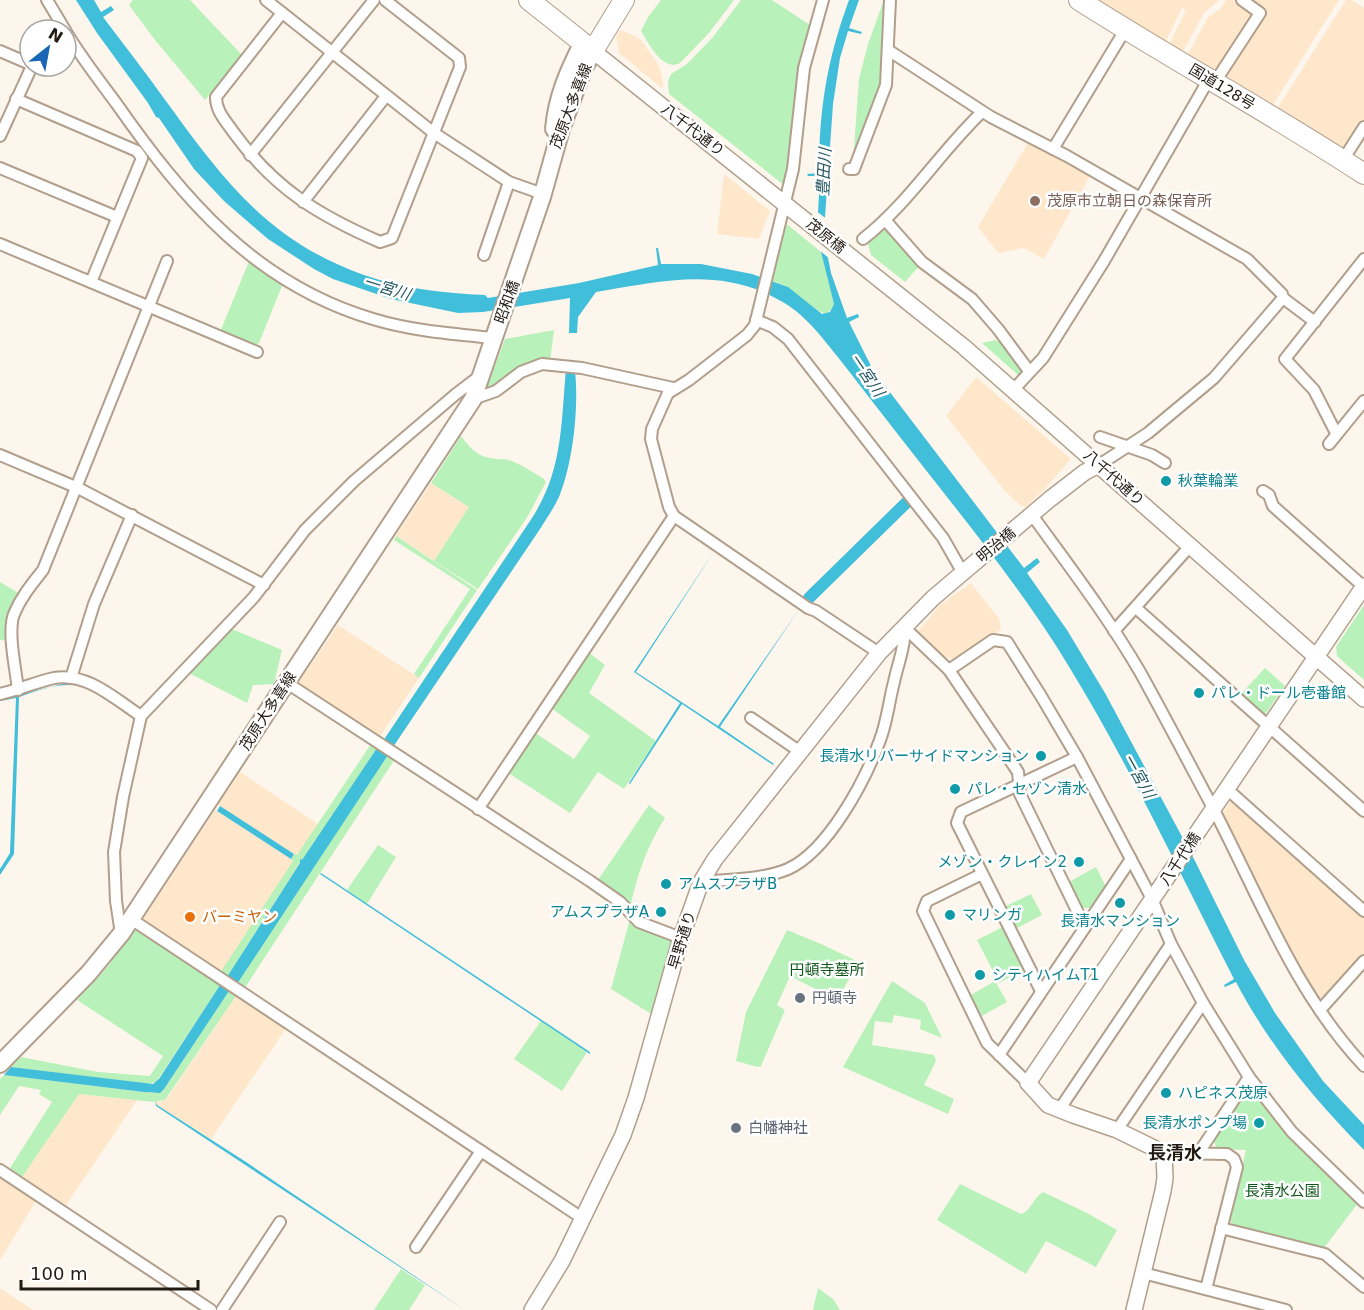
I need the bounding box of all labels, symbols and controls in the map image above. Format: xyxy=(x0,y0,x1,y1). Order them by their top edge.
north arrow xyxy=(18,18,78,78)
text: N xyxy=(45,24,66,47)
street label: 国道128号 xyxy=(1186,60,1258,114)
street label: 茂原大多喜線 xyxy=(546,61,596,151)
street label: 八千代通り xyxy=(658,100,728,160)
water label: 豊田川 xyxy=(813,146,835,196)
place label: 茂原市立朝日の森保育所 xyxy=(1047,192,1212,210)
marker: 茂原市立朝日の森保育所 xyxy=(1028,194,1042,208)
street label: 茂原橋 xyxy=(803,215,849,257)
water label: 一宮川 xyxy=(361,272,415,305)
street label: 昭和橋 xyxy=(491,278,523,326)
water label: 一宮川 xyxy=(846,350,889,402)
street label: 八千代通り xyxy=(1080,446,1148,510)
place label: 秋葉輪業 xyxy=(1178,472,1238,490)
marker: 秋葉輪業 xyxy=(1159,474,1173,488)
street label: 明治橋 xyxy=(973,524,1019,566)
street label: 茂原大多喜線 xyxy=(236,668,300,754)
place label: パレ・ドール壱番館 xyxy=(1211,684,1346,702)
marker: パレ・ドール壱番館 xyxy=(1192,686,1206,700)
place label: 長清水リバーサイドマンション xyxy=(819,747,1029,765)
marker: 長清水リバーサイドマンション xyxy=(1034,749,1048,763)
water label: 一宮川 xyxy=(1119,750,1160,803)
place label: パレ・セゾン清水 xyxy=(967,780,1087,798)
marker: パレ・セゾン清水 xyxy=(948,782,962,796)
street label: 八千代橋 xyxy=(1156,829,1204,889)
place label: メゾン・クレイン2 xyxy=(937,853,1067,871)
marker: メゾン・クレイン2 xyxy=(1072,855,1086,869)
place label: アムスプラザB xyxy=(678,875,777,893)
marker: アムスプラザB xyxy=(659,877,673,891)
marker: 長清水マンション xyxy=(1113,896,1127,910)
place label: アムスプラザA xyxy=(550,903,650,921)
marker: アムスプラザA xyxy=(654,905,668,919)
place label: マリンガ xyxy=(962,906,1022,924)
place label: バーミヤン xyxy=(202,908,277,926)
marker: マリンガ xyxy=(943,908,957,922)
street label: 早野通り xyxy=(665,909,699,971)
marker: バーミヤン xyxy=(183,910,197,924)
place label: 長清水マンション xyxy=(1060,912,1180,930)
park label: 円頓寺墓所 xyxy=(789,961,865,979)
place label: シティハイムT1 xyxy=(992,966,1099,984)
marker: シティハイムT1 xyxy=(973,968,987,982)
place label: 円頓寺 xyxy=(812,989,857,1007)
marker: 円頓寺 xyxy=(793,991,807,1005)
place label: ハピネス茂原 xyxy=(1178,1084,1268,1102)
marker: ハピネス茂原 xyxy=(1159,1086,1173,1100)
place label: 長清水ポンプ場 xyxy=(1142,1114,1247,1132)
marker: 長清水ポンプ場 xyxy=(1252,1116,1266,1130)
place label: 白幡神社 xyxy=(748,1119,808,1137)
marker: 白幡神社 xyxy=(729,1121,743,1135)
district label: 長清水 xyxy=(1148,1142,1202,1163)
park label: 長清水公園 xyxy=(1244,1182,1320,1200)
scale bar xyxy=(21,1253,198,1291)
text: 100 m xyxy=(30,1263,88,1284)

